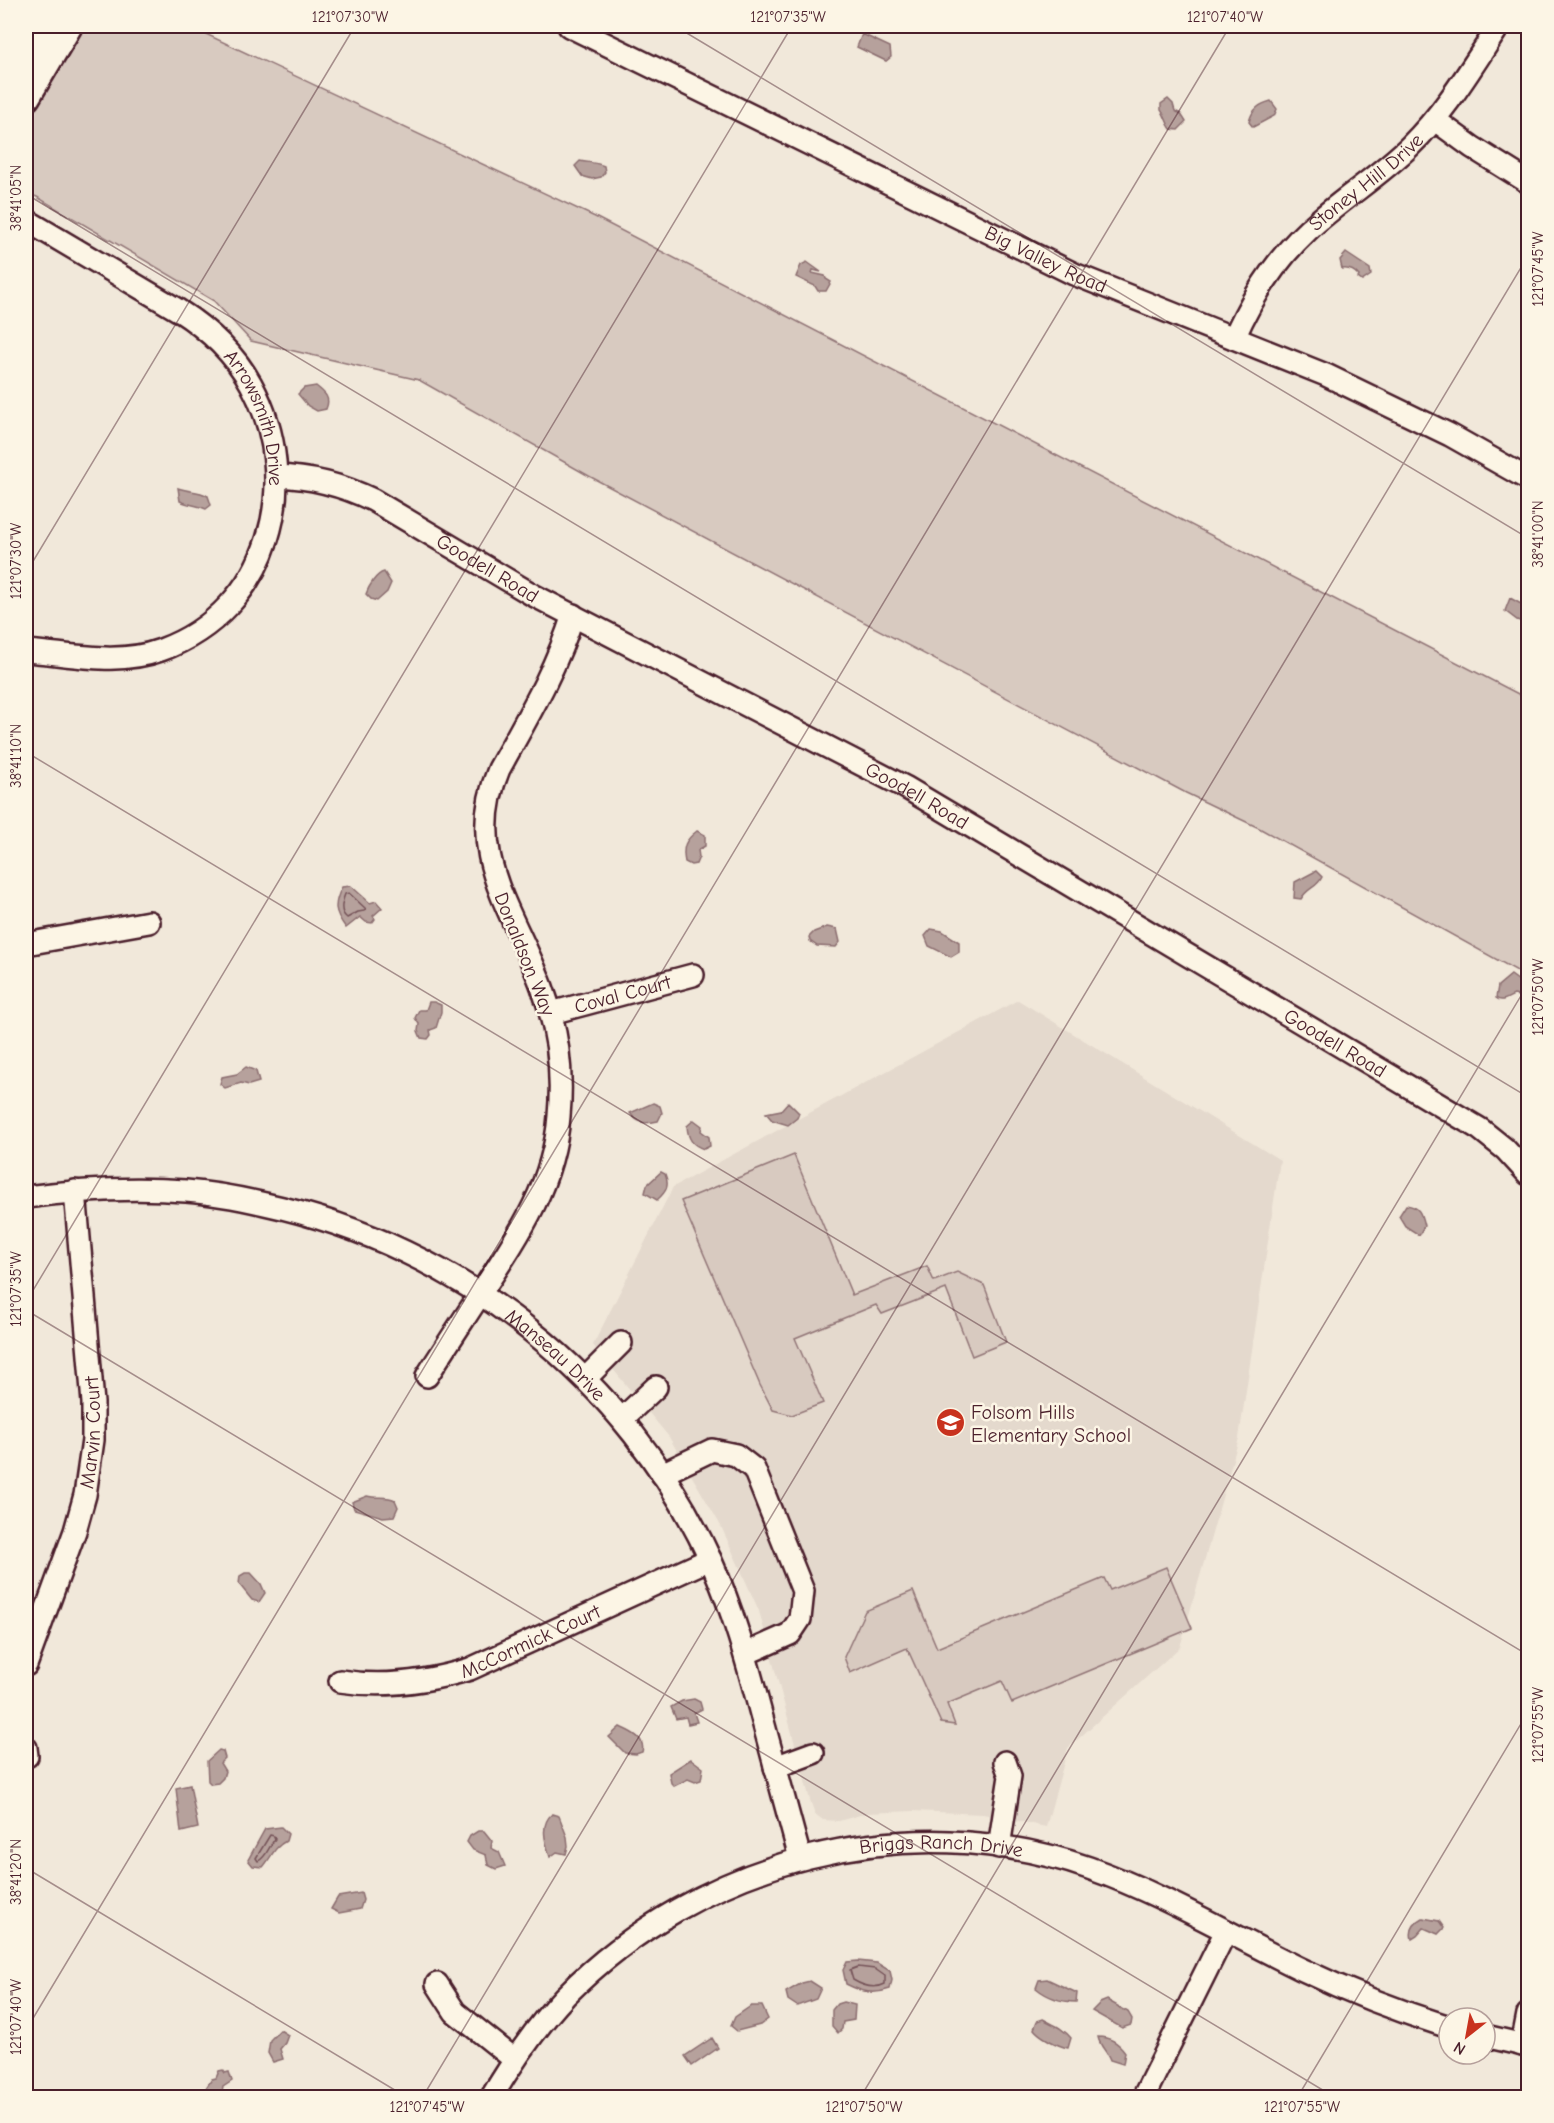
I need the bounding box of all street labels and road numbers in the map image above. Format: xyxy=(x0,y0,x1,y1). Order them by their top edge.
street label: Stoney Hill Drive xyxy=(1304,129,1428,236)
street label: Big Valley Road xyxy=(981,221,1110,298)
street label: Arrowsmith Drive xyxy=(219,345,287,486)
street label: Goodell Road xyxy=(432,529,543,608)
street label: Goodell Road xyxy=(861,758,973,834)
street label: Donaldson Way xyxy=(489,889,560,1019)
street label: Coval Court xyxy=(572,970,675,1018)
street label: Goodell Road xyxy=(1280,1004,1390,1083)
street label: Manseau Drive xyxy=(501,1304,610,1406)
street label: Marvin Court xyxy=(75,1374,105,1490)
street label: McCormick Court xyxy=(458,1599,605,1683)
street label: Briggs Ranch Drive xyxy=(858,1831,1025,1862)

